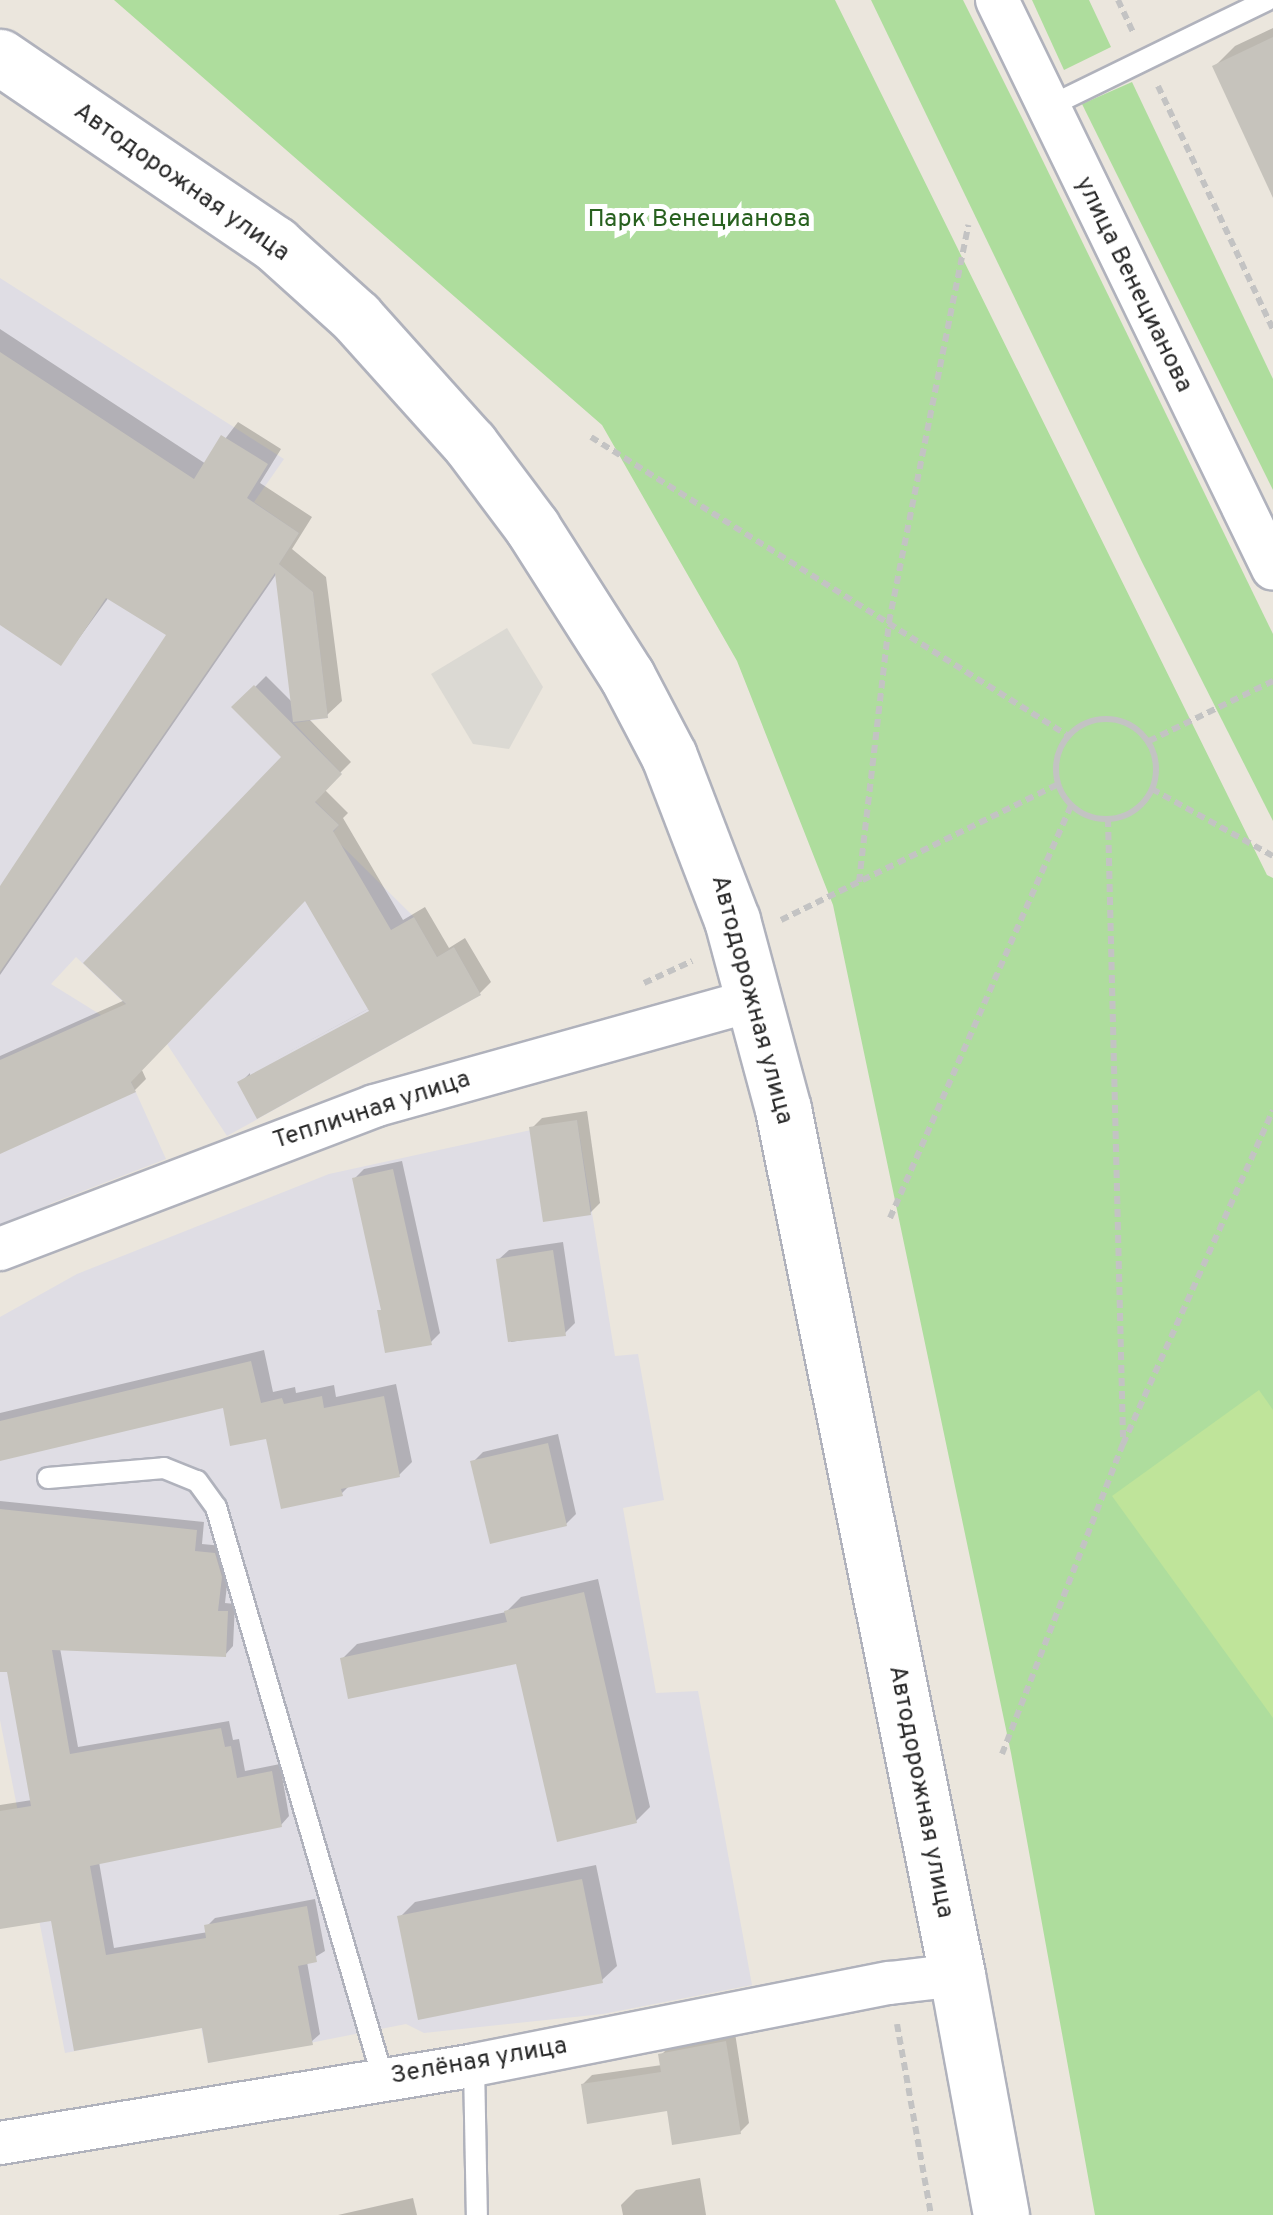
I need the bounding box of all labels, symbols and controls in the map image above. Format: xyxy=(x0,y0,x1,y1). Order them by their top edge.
street label: Автодорожная улица xyxy=(67,97,295,269)
street label: улица Венецианова xyxy=(1068,172,1198,398)
park label: Парк Венецианова xyxy=(588,205,810,235)
street label: Автодорожная улица xyxy=(703,872,799,1128)
street label: Тепличная улица xyxy=(270,1065,474,1157)
street label: Автодорожная улица xyxy=(881,1663,959,1921)
street label: Зелёная улица xyxy=(388,2032,570,2092)

